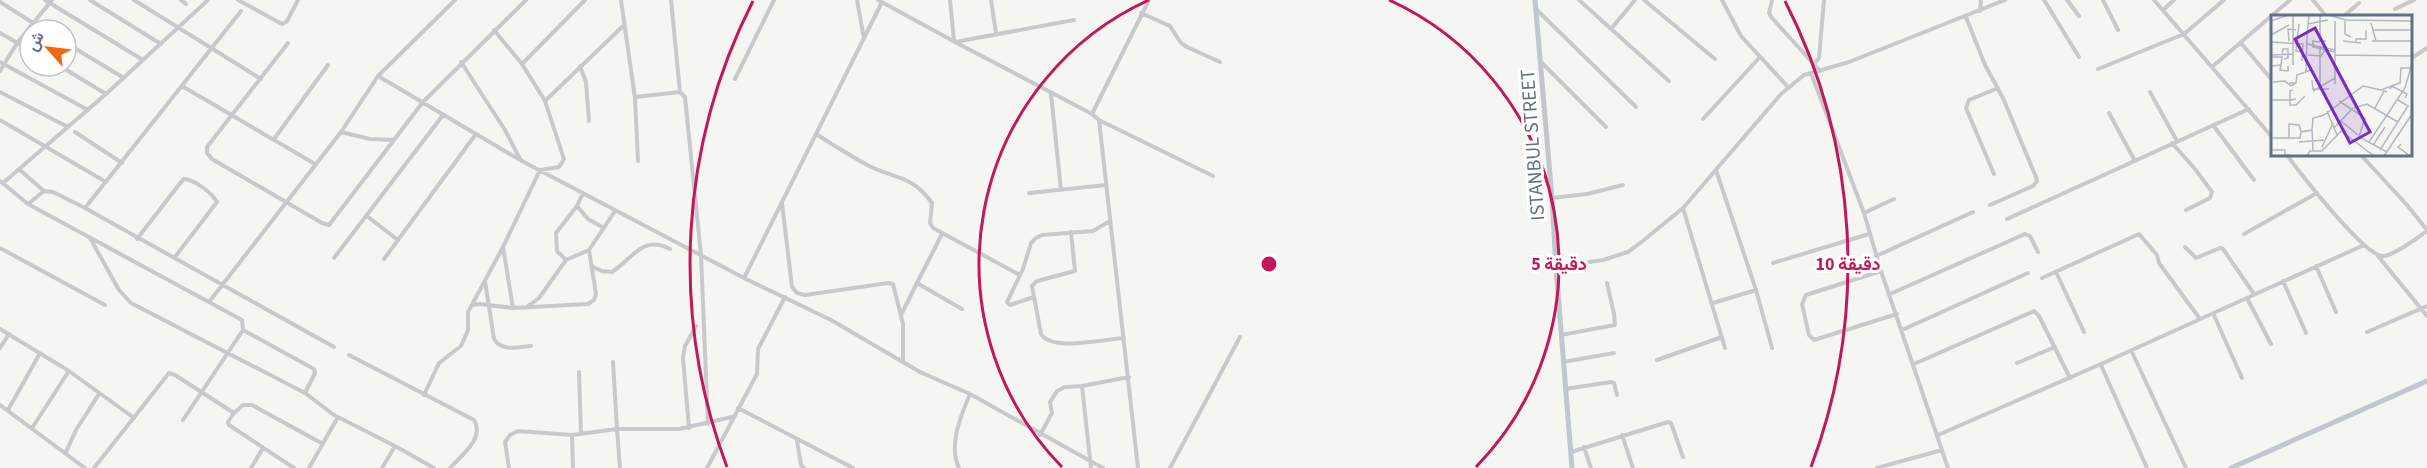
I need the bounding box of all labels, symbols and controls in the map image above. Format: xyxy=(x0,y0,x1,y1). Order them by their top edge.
inset map xyxy=(2271,15,2412,156)
north arrow xyxy=(18,18,78,78)
text: ش xyxy=(21,28,50,55)
street label: ISTANBUL STREET xyxy=(1514,68,1552,222)
text: 5 دقيقة xyxy=(1531,252,1587,277)
text: 10 دقيقة xyxy=(1815,252,1881,277)
centre of rings xyxy=(1259,254,1279,274)

